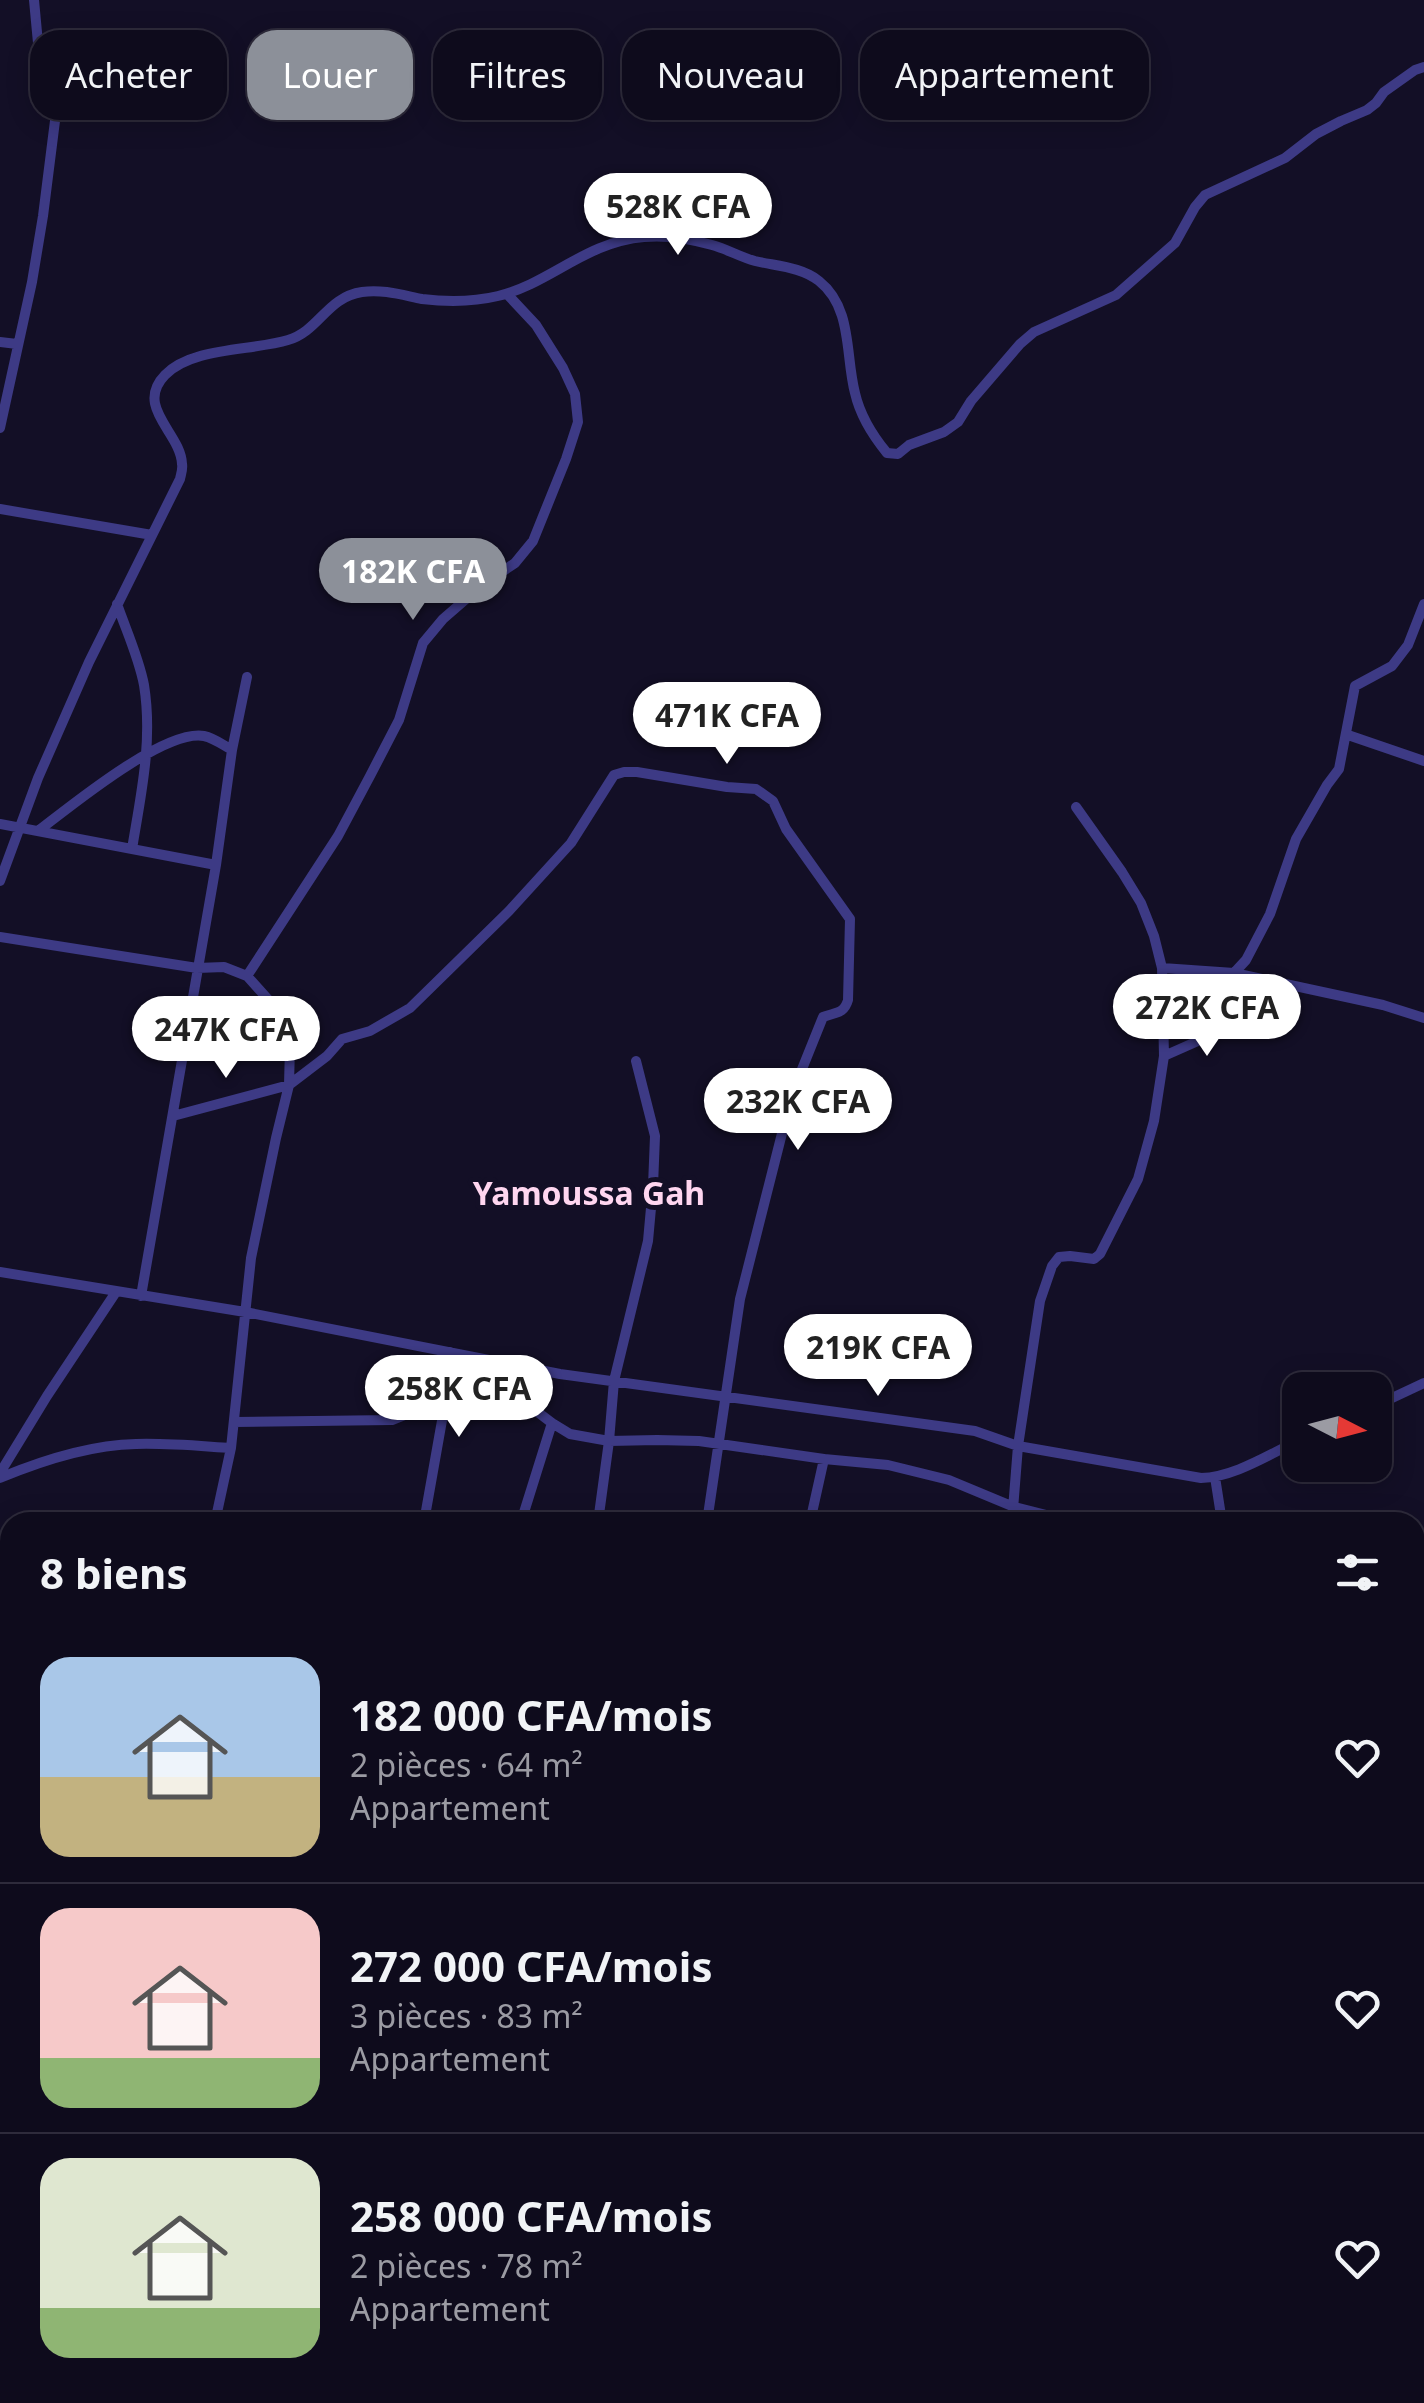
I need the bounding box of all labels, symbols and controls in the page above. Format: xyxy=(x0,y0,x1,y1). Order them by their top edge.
chip: Acheter xyxy=(30,30,227,120)
chip: Louer xyxy=(247,30,413,120)
chip: Filtres xyxy=(433,30,602,120)
chip: Nouveau xyxy=(622,30,840,120)
chip: Appartement xyxy=(860,30,1149,120)
pin: 528K CFA xyxy=(575,173,781,258)
text: 528K CFA xyxy=(606,184,750,227)
pin: 182K CFA xyxy=(310,538,516,623)
text: 182K CFA xyxy=(341,549,485,592)
pin: 471K CFA xyxy=(624,682,830,767)
text: 471K CFA xyxy=(655,693,799,736)
pin: 272K CFA xyxy=(1104,974,1310,1059)
text: 272K CFA xyxy=(1135,985,1279,1028)
pin: 247K CFA xyxy=(123,996,329,1081)
text: 247K CFA xyxy=(154,1007,298,1050)
pin: 232K CFA xyxy=(695,1068,901,1153)
text: 232K CFA xyxy=(726,1079,870,1122)
district label: Yamoussa Gah xyxy=(473,1171,705,1214)
pin: 219K CFA xyxy=(775,1314,981,1399)
text: 219K CFA xyxy=(806,1325,950,1368)
pin: 258K CFA xyxy=(356,1355,562,1440)
text: 258K CFA xyxy=(387,1366,531,1409)
north arrow xyxy=(1282,1372,1392,1482)
map controls xyxy=(1282,1372,1392,1482)
text: 8 biens xyxy=(40,1544,188,1601)
icon: filters xyxy=(1330,1545,1385,1600)
text: 182 000 CFA/mois xyxy=(350,1686,713,1743)
icon: home xyxy=(120,1697,240,1817)
icon: heart xyxy=(1330,1730,1385,1785)
text: 2 pièces · 64 m² xyxy=(350,1743,583,1786)
text: Appartement xyxy=(350,1786,550,1829)
text: 272 000 CFA/mois xyxy=(350,1937,713,1994)
icon: home xyxy=(120,1948,240,2068)
icon: heart xyxy=(1330,1981,1385,2036)
text: 3 pièces · 83 m² xyxy=(350,1994,583,2037)
text: Appartement xyxy=(350,2037,550,2080)
text: 258 000 CFA/mois xyxy=(350,2187,713,2244)
icon: home xyxy=(120,2198,240,2318)
icon: heart xyxy=(1330,2231,1385,2286)
text: 2 pièces · 78 m² xyxy=(350,2244,583,2287)
text: Appartement xyxy=(350,2287,550,2330)

